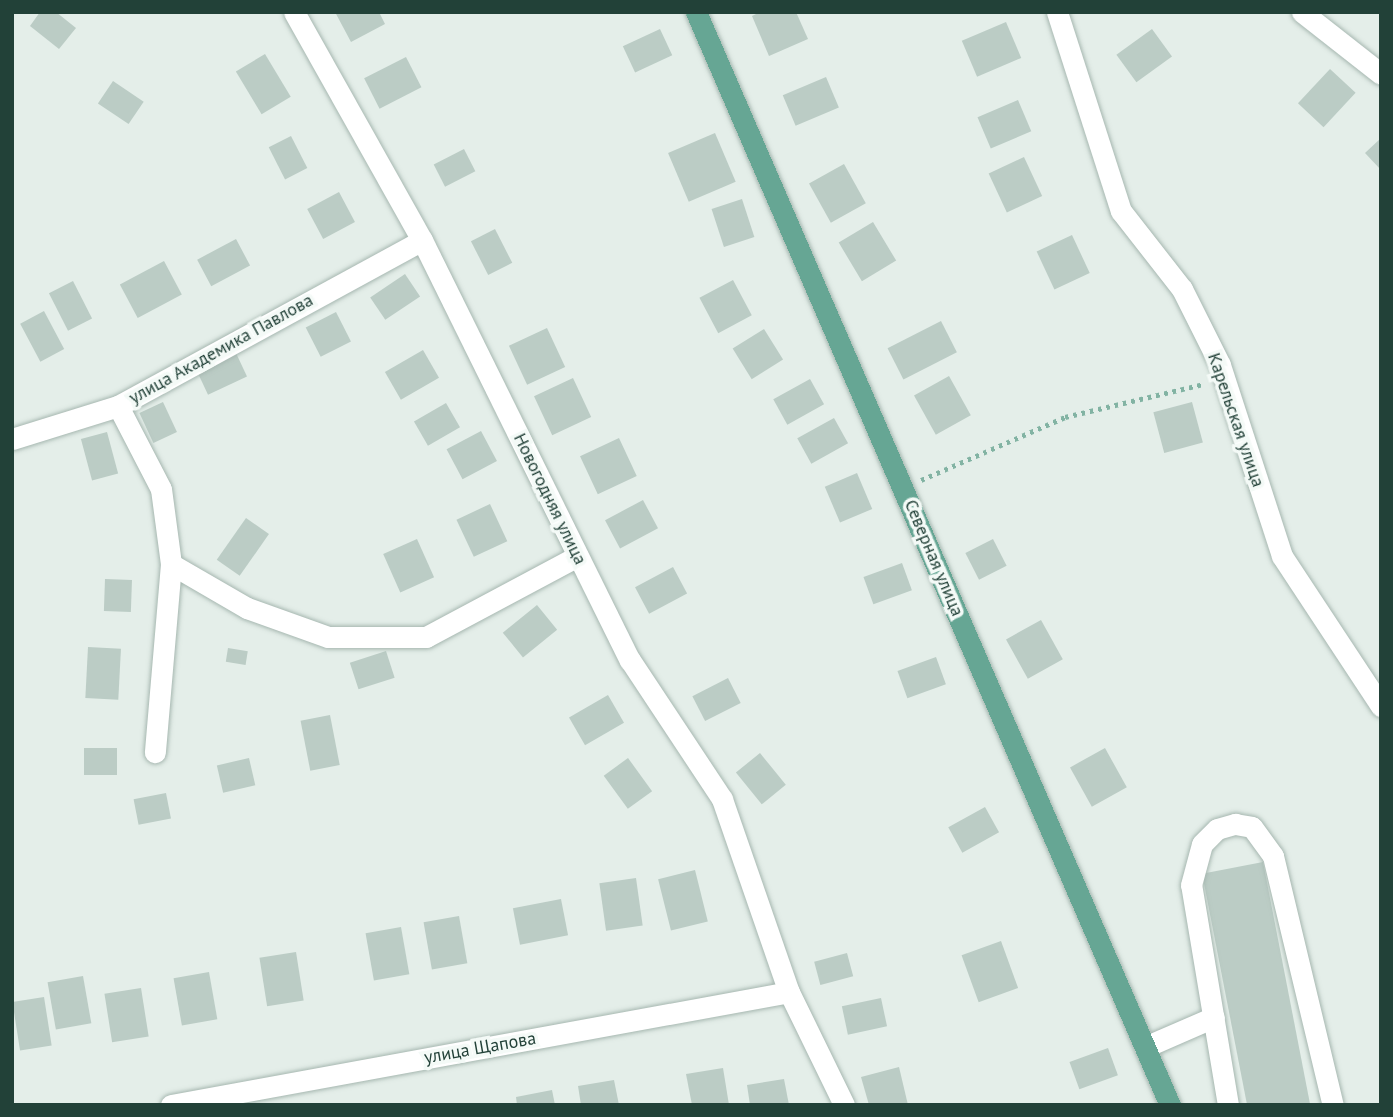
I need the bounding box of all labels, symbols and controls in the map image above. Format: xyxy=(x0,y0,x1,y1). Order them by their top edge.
street label: улица Академика Павлова xyxy=(125,289,317,409)
street label: Карельская улица xyxy=(1203,350,1269,490)
street label: Новогодняя улица xyxy=(509,430,591,568)
street label: Северная улица xyxy=(900,496,968,620)
street label: улица Щапова xyxy=(422,1028,538,1068)

